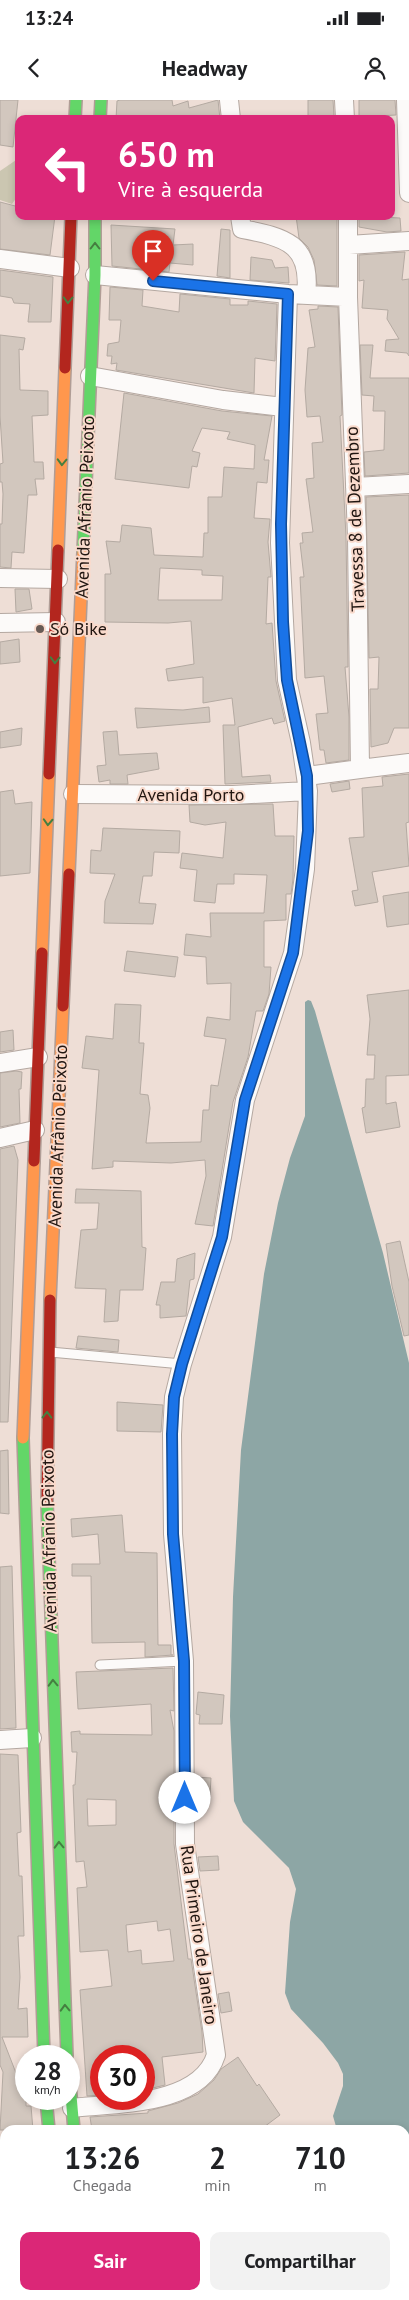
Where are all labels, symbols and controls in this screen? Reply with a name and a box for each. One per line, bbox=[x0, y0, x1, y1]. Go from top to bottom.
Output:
text: 13:24 bbox=[25, 6, 73, 30]
icon: back bbox=[20, 54, 48, 82]
text: Headway bbox=[162, 54, 247, 82]
icon: person bbox=[361, 54, 389, 82]
text: 650 m bbox=[118, 131, 215, 177]
icon: left bbox=[35, 135, 100, 200]
text: Vire à esquerda bbox=[118, 175, 263, 203]
pin bbox=[132, 230, 174, 281]
icon: arrive bbox=[139, 237, 167, 265]
one-way arrow bbox=[90, 242, 100, 250]
one-way arrow bbox=[63, 296, 74, 304]
street label: Avenida Afrânio Peixoto bbox=[70, 415, 99, 599]
street label: Travessa 8 de Dezembro bbox=[340, 426, 369, 612]
one-way arrow bbox=[57, 459, 68, 467]
place label: Só Bike bbox=[50, 617, 107, 640]
marker: Só Bike bbox=[34, 623, 46, 635]
one-way arrow bbox=[50, 656, 60, 664]
street label: Avenida Porto bbox=[138, 783, 244, 806]
one-way arrow bbox=[43, 818, 54, 826]
street label: Avenida Afrânio Peixoto bbox=[43, 1044, 72, 1228]
one-way arrow bbox=[42, 1411, 52, 1419]
street label: Avenida Afrânio Peixoto bbox=[35, 1449, 62, 1633]
one-way arrow bbox=[47, 1679, 58, 1687]
position arrow bbox=[158, 1771, 210, 1823]
one-way arrow bbox=[53, 1841, 64, 1849]
street label: Rua Primeiro de Janeiro bbox=[176, 1844, 223, 2026]
one-way arrow bbox=[60, 2003, 71, 2011]
speed limit sign: 30 bbox=[90, 2045, 155, 2110]
text: 28 bbox=[33, 2055, 62, 2087]
text: km/h bbox=[34, 2082, 61, 2097]
text: 13:26 bbox=[64, 2138, 140, 2177]
text: 2 bbox=[209, 2138, 226, 2177]
text: 710 bbox=[295, 2138, 346, 2177]
text: Chegada bbox=[73, 2175, 132, 2195]
text: min bbox=[205, 2175, 231, 2195]
text: m bbox=[314, 2175, 327, 2195]
button: Sair bbox=[20, 2232, 200, 2290]
button: Compartilhar bbox=[210, 2232, 390, 2290]

